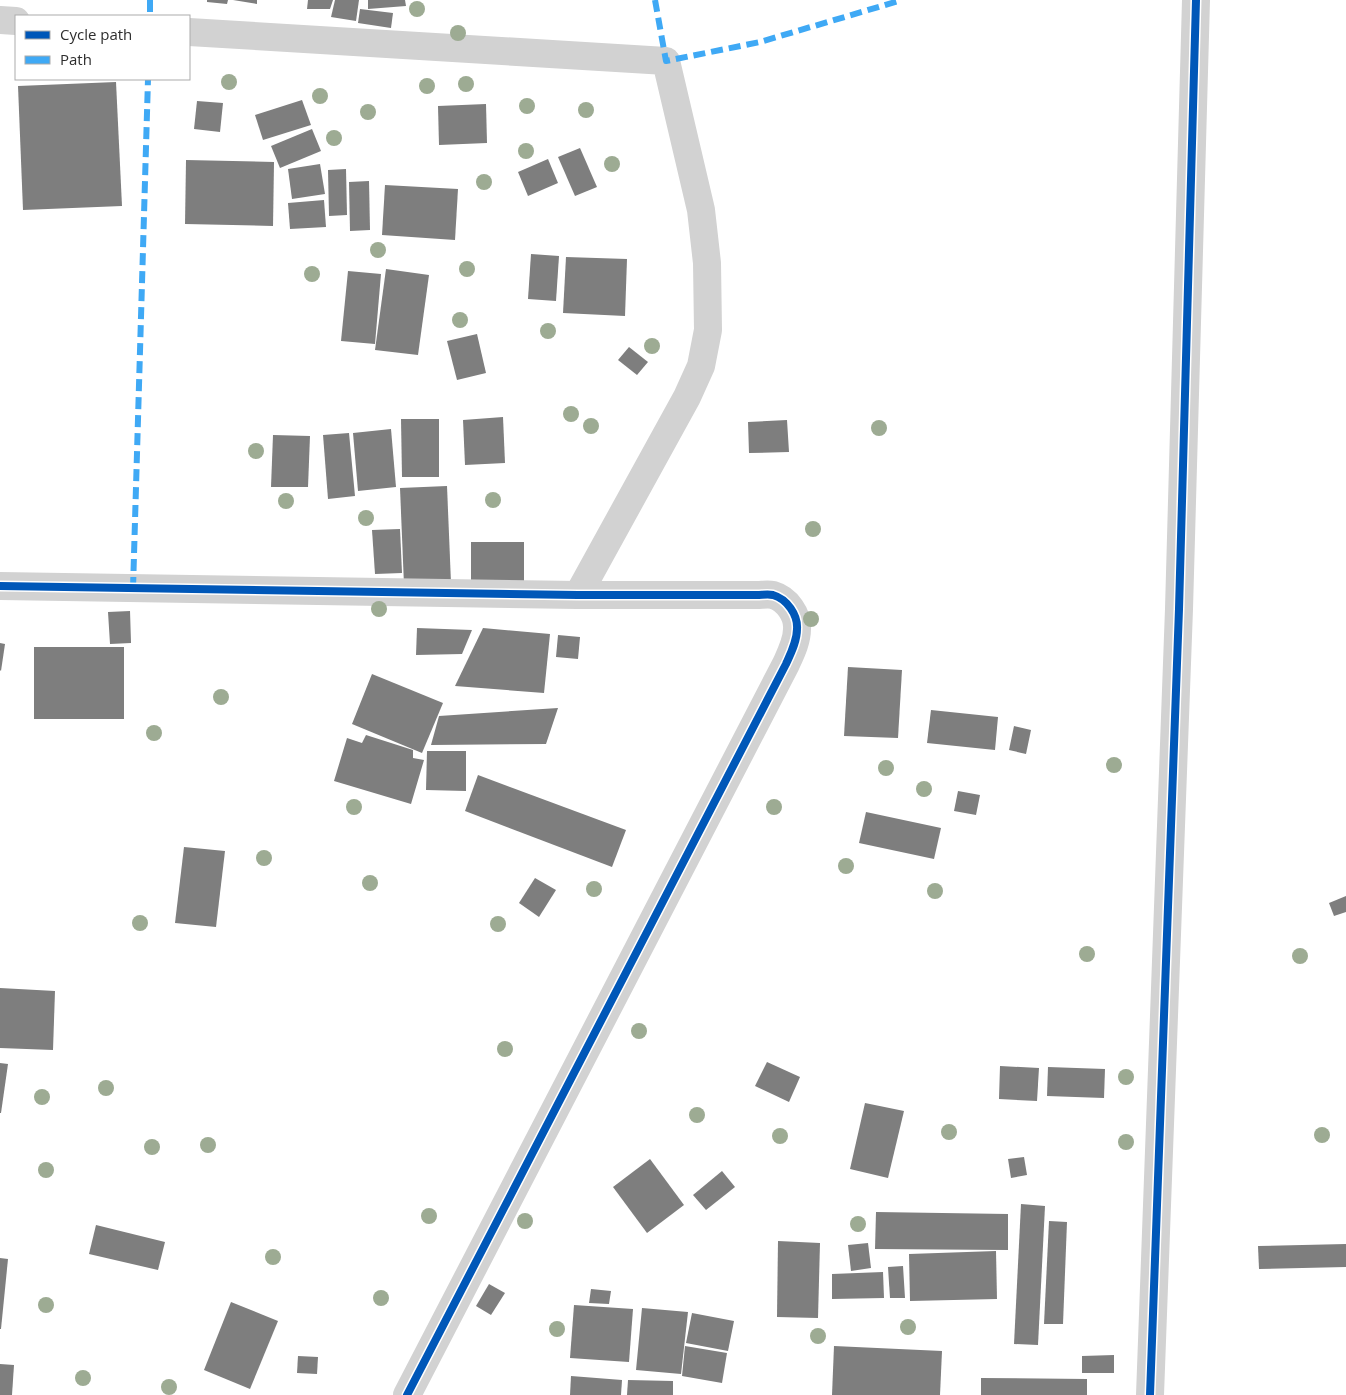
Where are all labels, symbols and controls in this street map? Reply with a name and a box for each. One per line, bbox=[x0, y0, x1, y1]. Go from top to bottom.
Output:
legend bbox=[15, 15, 190, 80]
text: Cycle path bbox=[60, 24, 132, 44]
text: Path bbox=[60, 49, 92, 69]

